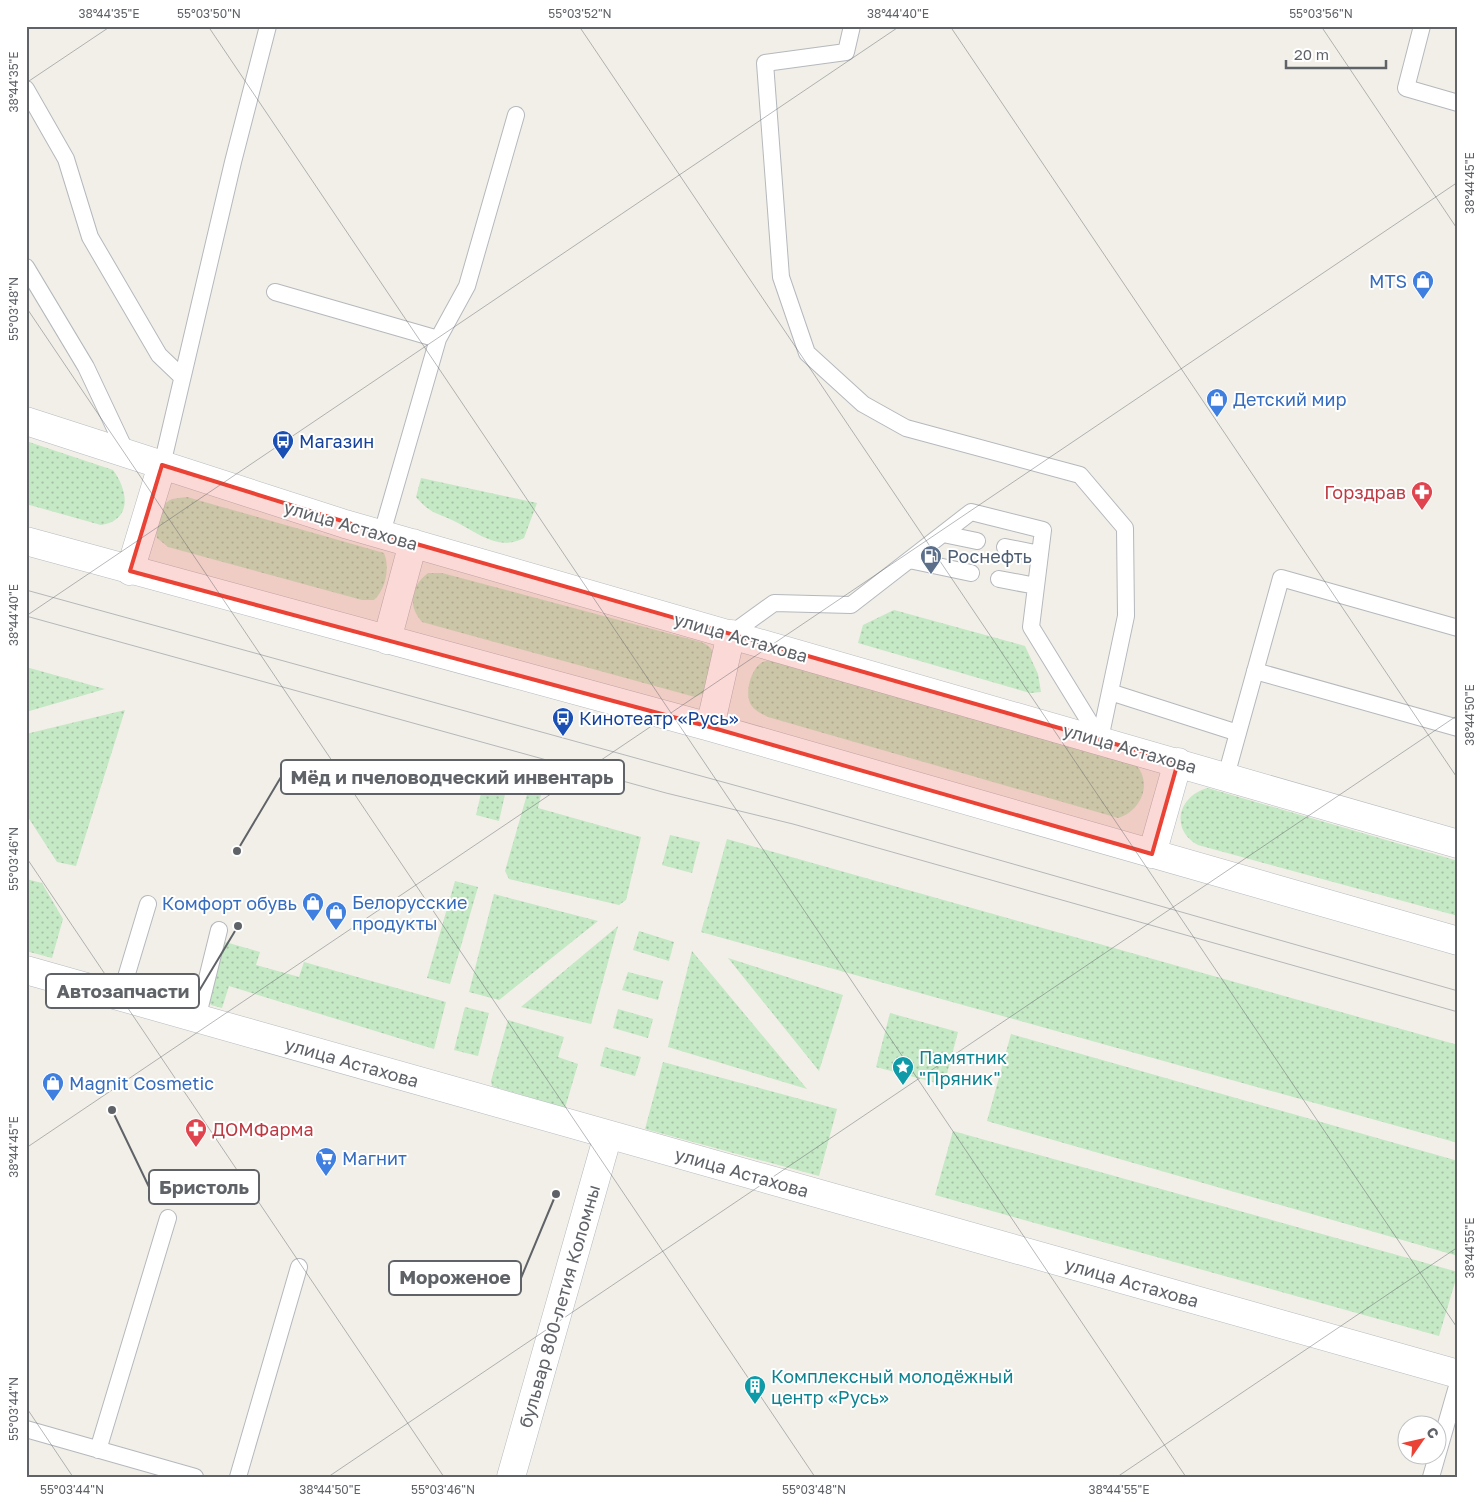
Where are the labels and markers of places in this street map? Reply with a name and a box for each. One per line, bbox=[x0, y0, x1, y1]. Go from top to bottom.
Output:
shop icon: MTS bbox=[1411, 269, 1435, 300]
place label: MTS bbox=[1369, 270, 1407, 292]
shop icon: Детский мир bbox=[1205, 387, 1229, 418]
place label: Детский мир bbox=[1233, 388, 1347, 410]
bus stop icon: Магазин bbox=[271, 429, 295, 460]
place label: Магазин bbox=[299, 430, 374, 452]
pharmacy icon: Горздрав bbox=[1410, 480, 1434, 511]
place label: Горздрав bbox=[1324, 481, 1406, 503]
fuel station icon: Роснефть bbox=[919, 544, 943, 575]
place label: Роснефть bbox=[947, 545, 1032, 567]
bus stop icon: Кинотеатр «Русь» bbox=[551, 706, 575, 737]
place label: Кинотеатр «Русь» bbox=[579, 707, 739, 729]
callout: Мёд и пчеловодческий инвентарь bbox=[281, 760, 624, 794]
shop icon: Комфорт обувь bbox=[301, 891, 325, 922]
place label: Белорусские продукты bbox=[352, 891, 467, 934]
place label: Комфорт обувь bbox=[162, 892, 297, 914]
shop icon: Белорусские продукты bbox=[324, 900, 348, 931]
callout: Автозапчасти bbox=[46, 974, 199, 1008]
place label: Памятник "Пряник" bbox=[919, 1046, 1007, 1089]
place icon: Памятник "Пряник" bbox=[891, 1055, 915, 1086]
shop icon: Magnit Cosmetic bbox=[41, 1071, 65, 1102]
place label: Magnit Cosmetic bbox=[69, 1072, 214, 1094]
pharmacy icon: ДОМФарма bbox=[184, 1117, 208, 1148]
place label: ДОМФарма bbox=[212, 1118, 314, 1140]
supermarket icon: Магнит bbox=[314, 1146, 338, 1177]
place label: Магнит bbox=[342, 1147, 407, 1169]
callout: Бристоль bbox=[149, 1170, 259, 1204]
callout: Мороженое bbox=[389, 1261, 521, 1295]
place label: Комплексный молодёжный центр «Русь» bbox=[771, 1365, 1013, 1408]
building icon: Комплексный молодёжный центр «Русь» bbox=[743, 1374, 767, 1405]

